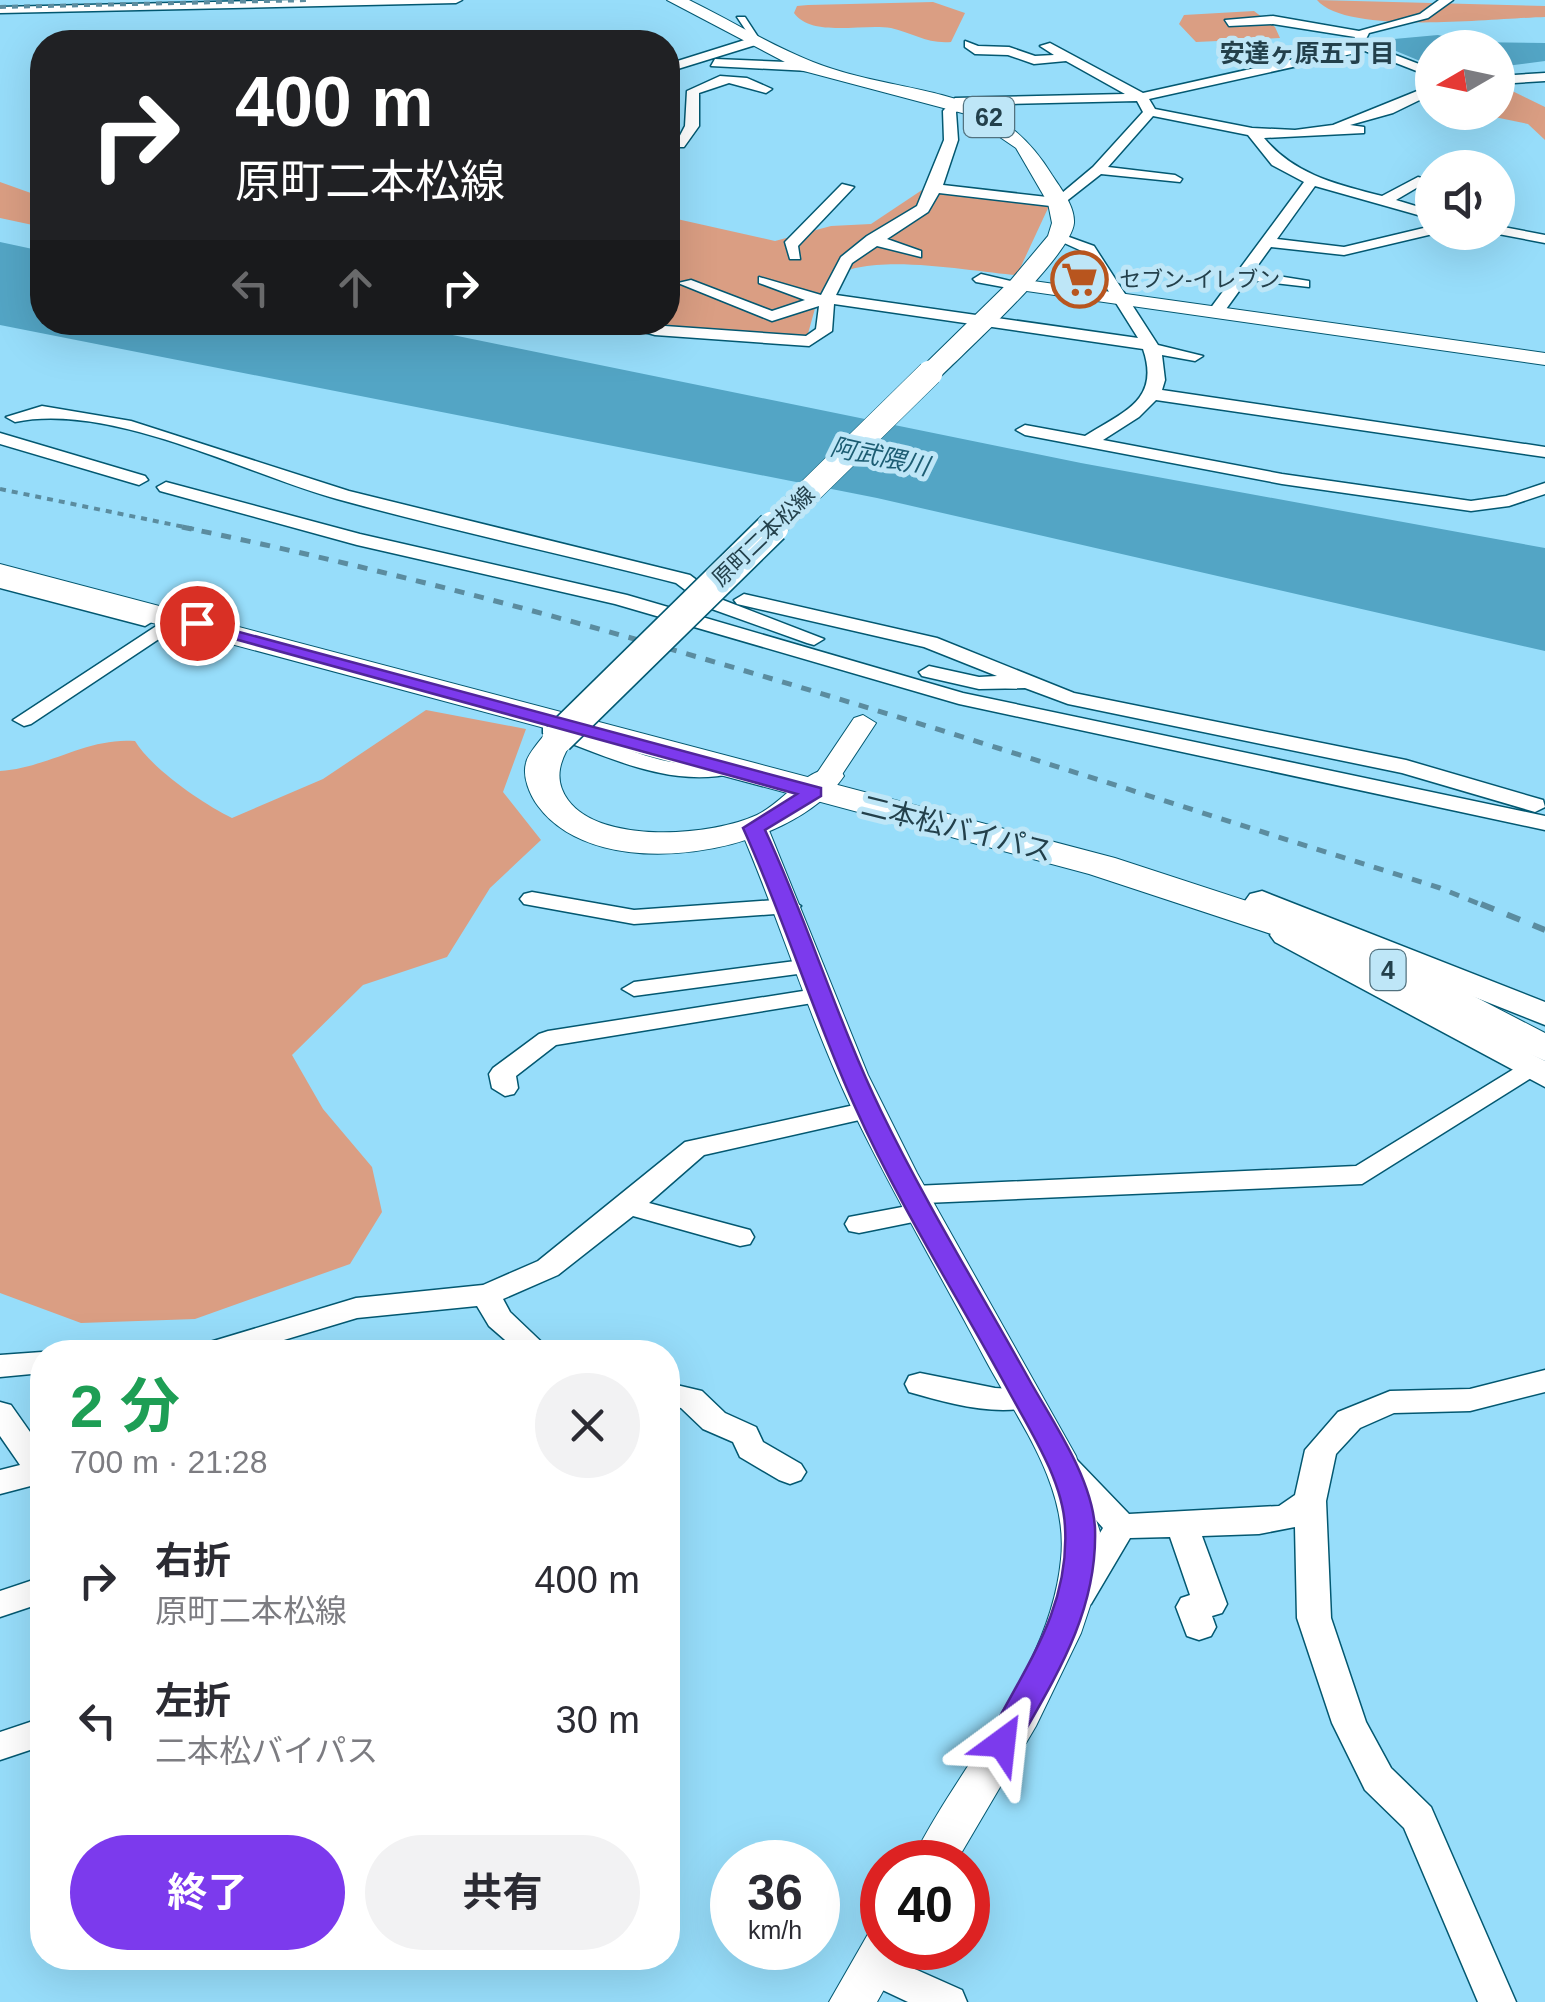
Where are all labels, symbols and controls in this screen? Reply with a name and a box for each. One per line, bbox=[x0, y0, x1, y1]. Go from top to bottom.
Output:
north arrow bbox=[1415, 30, 1515, 130]
map controls bbox=[1415, 30, 1515, 250]
district label: 安達ヶ原五丁目 bbox=[1219, 39, 1395, 67]
text: 400 m bbox=[235, 63, 433, 141]
icon: right bbox=[70, 70, 200, 200]
road number: 62 bbox=[964, 97, 1014, 137]
button: sound bbox=[1415, 150, 1515, 250]
text: 原町二本松線 bbox=[235, 156, 505, 207]
supermarket icon: セブン-イレブン bbox=[1050, 249, 1110, 309]
icon: left bbox=[223, 260, 278, 315]
icon: ahead bbox=[328, 260, 383, 315]
icon: right bbox=[433, 260, 488, 315]
place label: セブン-イレブン bbox=[1119, 267, 1280, 292]
water label: 阿武隈川 bbox=[828, 432, 935, 481]
street label: 原町二本松線 bbox=[707, 482, 820, 591]
pin bbox=[155, 581, 240, 666]
icon: arrive bbox=[170, 596, 225, 651]
street label: 二本松バイパス bbox=[858, 790, 1055, 867]
road number: 4 bbox=[1370, 950, 1406, 990]
text: 2 分 bbox=[70, 1373, 180, 1440]
button: close bbox=[535, 1373, 640, 1478]
text: 700 m · 21:28 bbox=[70, 1444, 267, 1480]
text: 右折 bbox=[155, 1540, 231, 1582]
icon: right bbox=[70, 1553, 125, 1608]
text: 400 m bbox=[534, 1559, 640, 1601]
text: 原町二本松線 bbox=[155, 1593, 347, 1629]
text: 左折 bbox=[155, 1680, 231, 1722]
position arrow bbox=[950, 1691, 1054, 1795]
icon: left bbox=[70, 1693, 125, 1748]
text: 30 m bbox=[556, 1699, 640, 1741]
text: 二本松バイパス bbox=[155, 1733, 378, 1769]
button: 終了 bbox=[70, 1835, 345, 1950]
button: 共有 bbox=[365, 1835, 640, 1950]
speed limit sign: 40 bbox=[860, 1840, 990, 1970]
text: 36 bbox=[747, 1865, 803, 1921]
text: km/h bbox=[748, 1916, 802, 1944]

